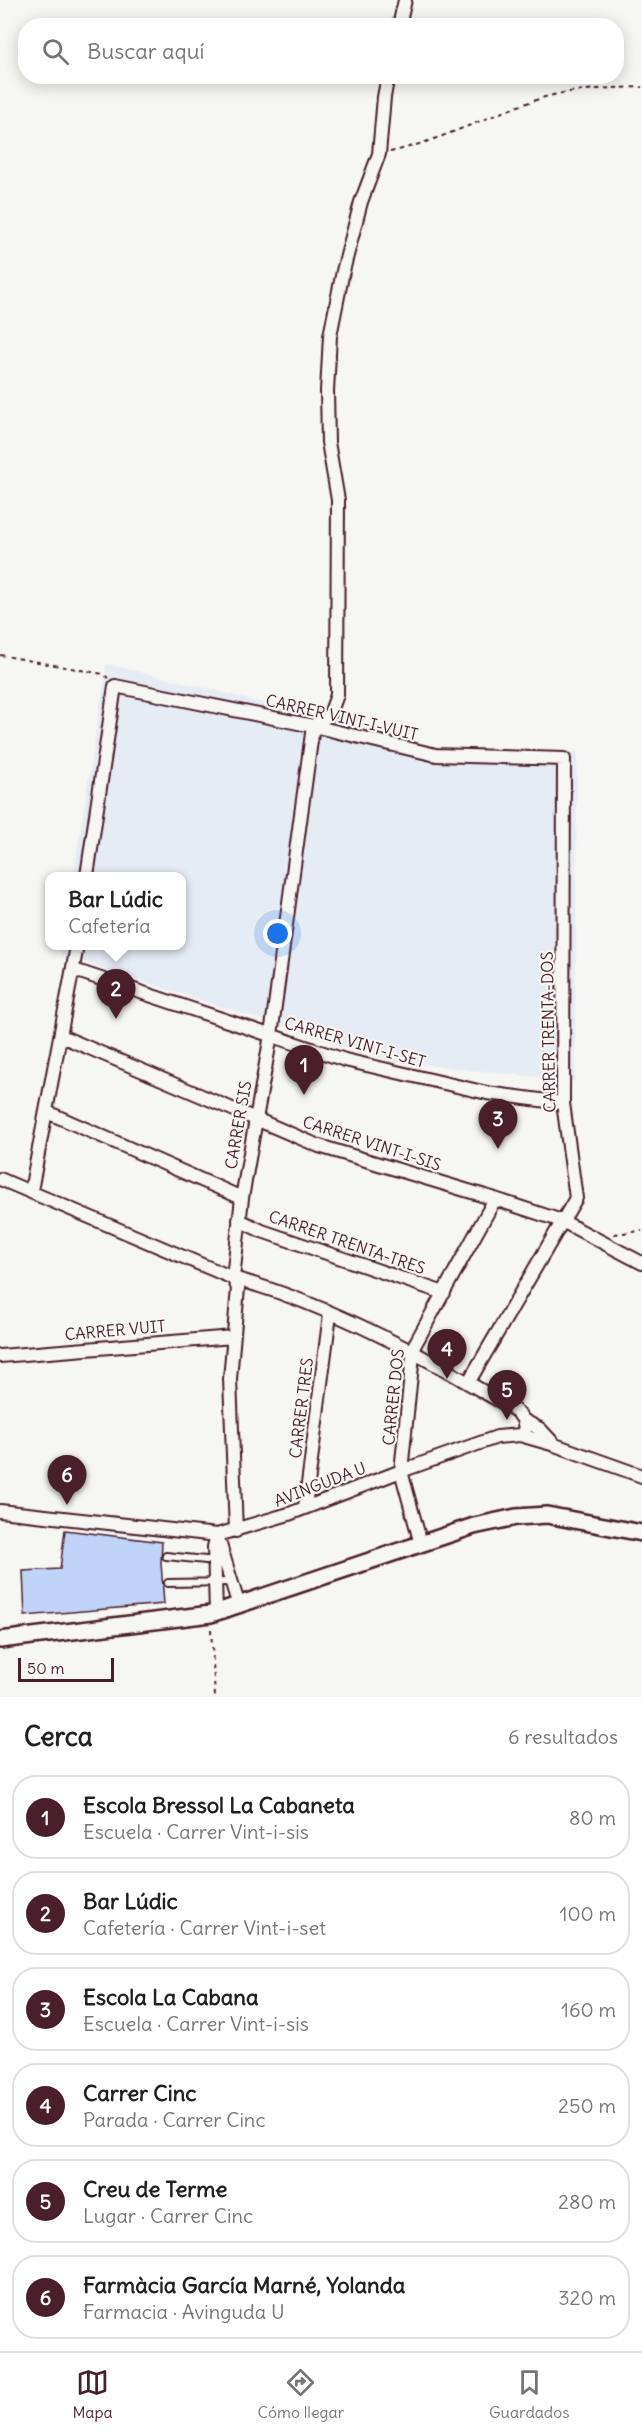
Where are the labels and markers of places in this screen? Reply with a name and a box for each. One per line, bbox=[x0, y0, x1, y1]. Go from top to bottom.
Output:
pin: 2 bbox=[96, 970, 136, 1019]
pin: 1 bbox=[284, 1046, 324, 1095]
pin: 3 bbox=[478, 1100, 518, 1149]
pin: 4 bbox=[428, 1330, 466, 1379]
pin: 5 bbox=[488, 1370, 526, 1420]
pin: 6 bbox=[48, 1456, 86, 1505]

